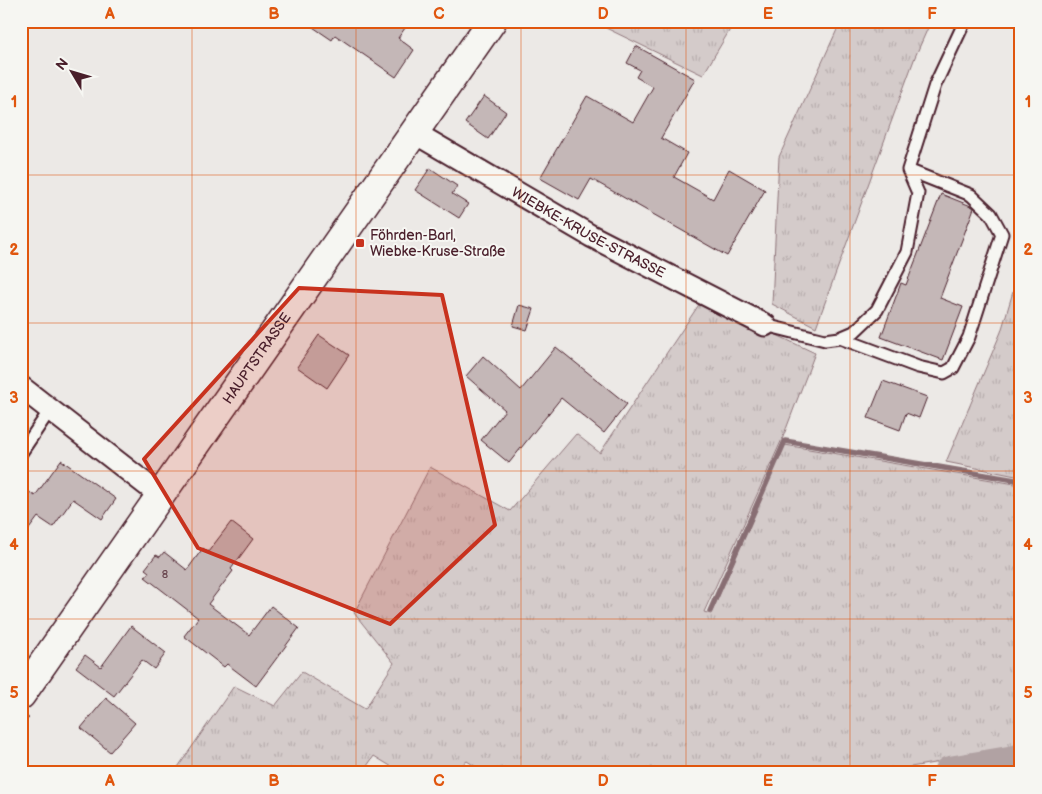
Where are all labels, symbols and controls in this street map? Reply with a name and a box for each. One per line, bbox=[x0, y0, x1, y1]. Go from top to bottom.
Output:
text: A bbox=[104, 5, 115, 24]
text: B bbox=[268, 5, 280, 24]
text: C bbox=[433, 5, 445, 24]
text: D bbox=[597, 5, 609, 24]
text: E bbox=[763, 5, 773, 24]
text: F bbox=[927, 5, 937, 24]
north arrow bbox=[48, 48, 98, 98]
text: N bbox=[52, 55, 72, 74]
text: 1 bbox=[11, 93, 17, 112]
text: 1 bbox=[1025, 93, 1031, 112]
street label: WIEBKE-KRUSE-STRASSE bbox=[509, 183, 668, 281]
place label: Föhrden-Barl, Wiebke-Kruse-Straße bbox=[370, 227, 505, 260]
marker: Föhrden-Barl, Wiebke-Kruse-Straße bbox=[354, 237, 366, 249]
text: 2 bbox=[9, 241, 19, 260]
text: 2 bbox=[1023, 241, 1033, 260]
street label: HAUPTSTRASSE bbox=[219, 309, 294, 407]
text: 3 bbox=[9, 389, 19, 408]
text: 3 bbox=[1023, 389, 1033, 408]
text: 4 bbox=[9, 536, 19, 555]
text: 4 bbox=[1023, 536, 1033, 555]
house number: 8 bbox=[162, 568, 168, 581]
text: 5 bbox=[9, 684, 19, 703]
text: 5 bbox=[1023, 684, 1033, 703]
text: A bbox=[104, 772, 115, 791]
text: B bbox=[268, 772, 280, 791]
text: C bbox=[433, 772, 445, 791]
text: D bbox=[597, 772, 609, 791]
text: E bbox=[763, 772, 773, 791]
text: F bbox=[927, 772, 937, 791]

